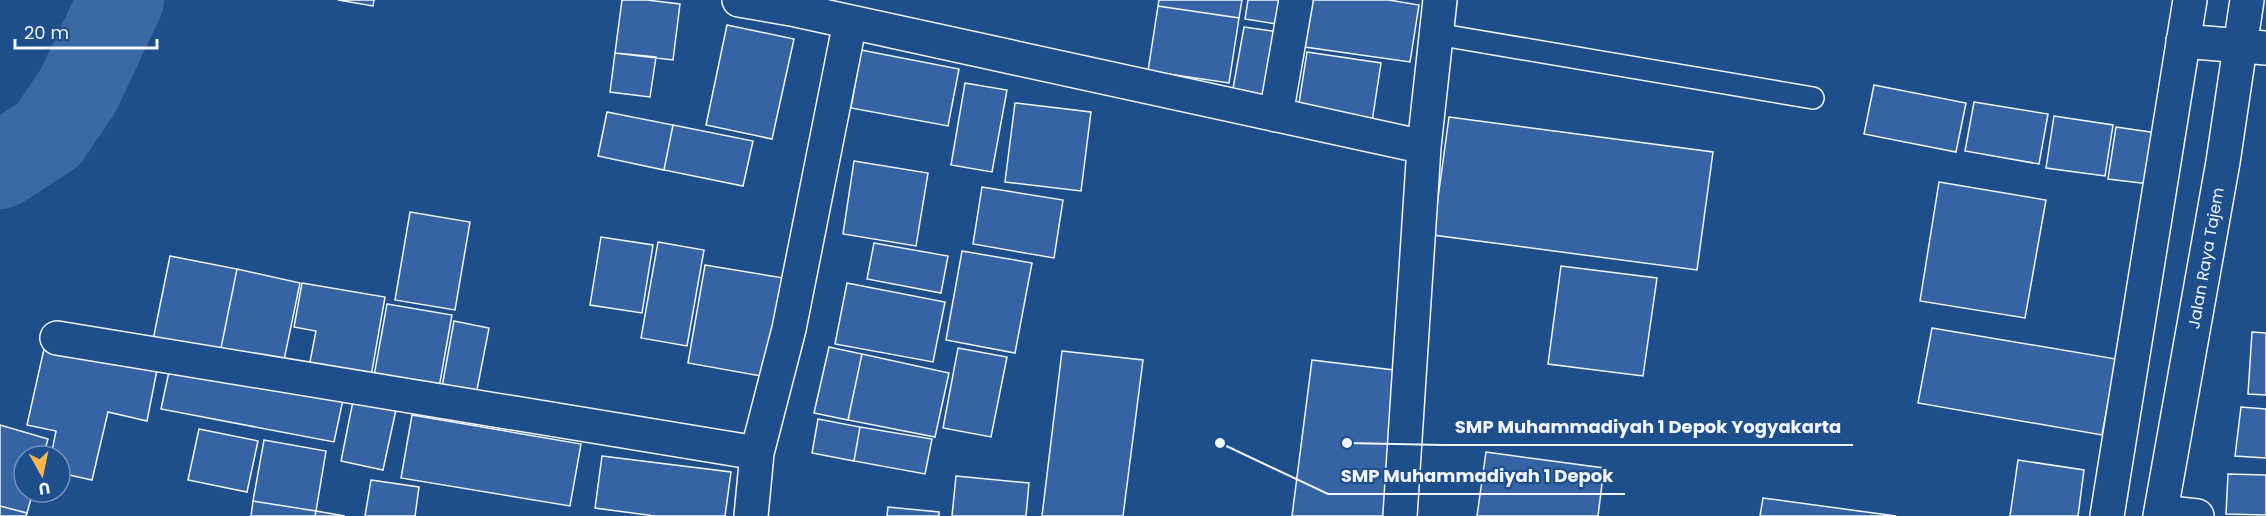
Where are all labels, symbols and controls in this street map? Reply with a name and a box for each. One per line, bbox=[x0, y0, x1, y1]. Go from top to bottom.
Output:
scale bar bbox=[15, 12, 158, 50]
text: 20 m bbox=[24, 20, 69, 45]
street label: Jalan Raya Tajem bbox=[2182, 186, 2230, 330]
callout: SMP Muhammadiyah 1 Depok Yogyakarta bbox=[1443, 409, 1853, 445]
text: SMP Muhammadiyah 1 Depok Yogyakarta bbox=[1455, 414, 1841, 439]
north arrow bbox=[12, 444, 72, 504]
callout: SMP Muhammadiyah 1 Depok bbox=[1328, 458, 1625, 494]
text: SMP Muhammadiyah 1 Depok bbox=[1341, 463, 1614, 488]
text: U bbox=[37, 476, 52, 501]

